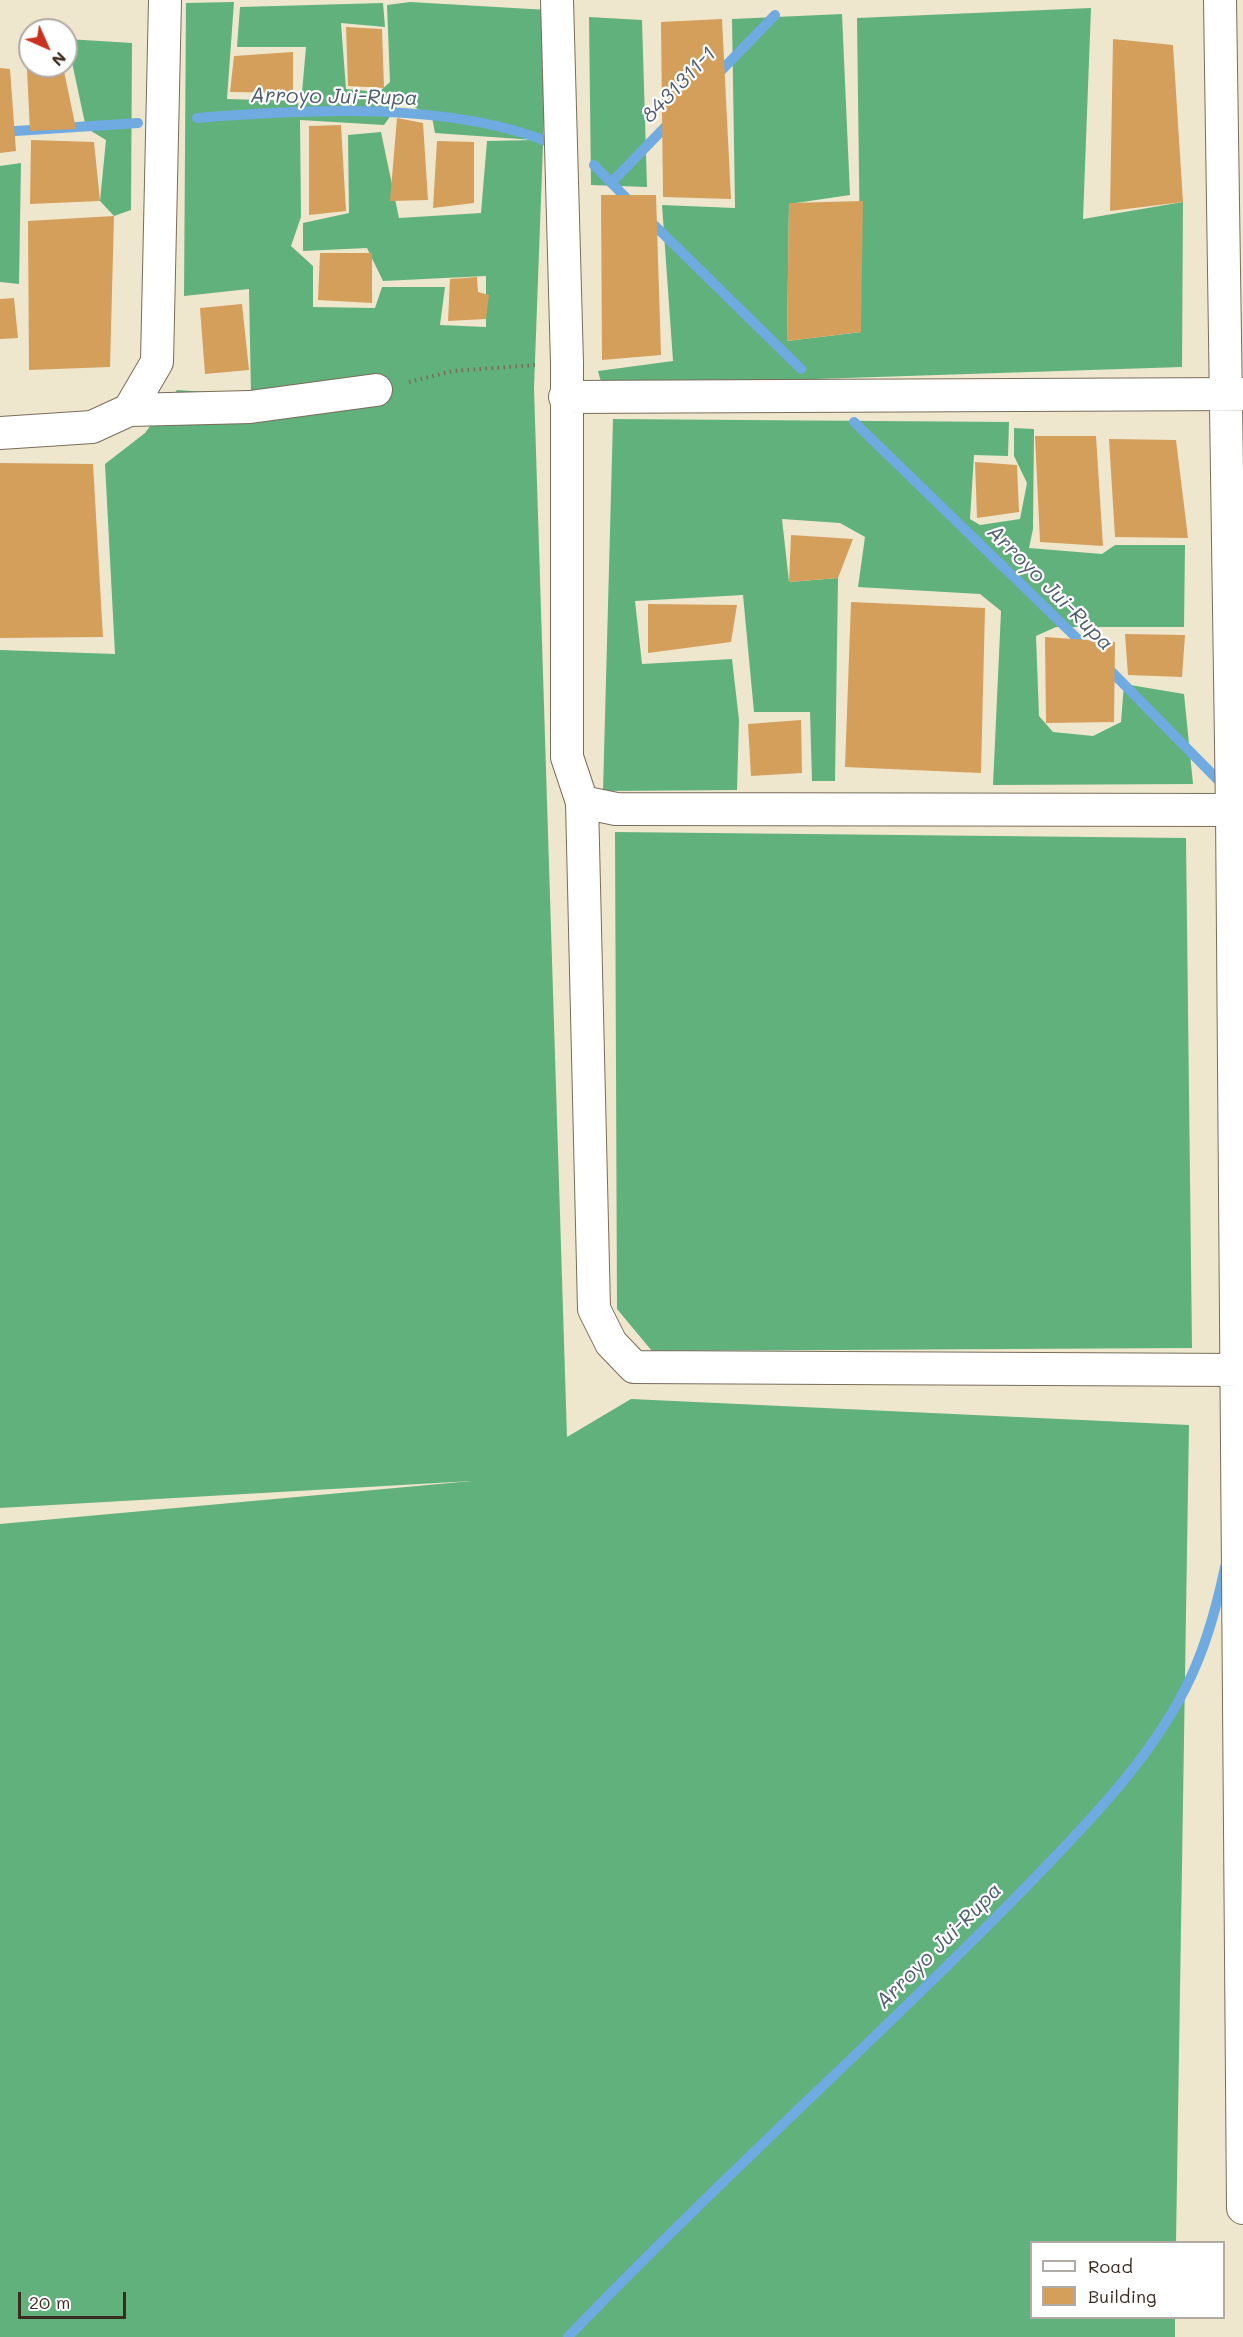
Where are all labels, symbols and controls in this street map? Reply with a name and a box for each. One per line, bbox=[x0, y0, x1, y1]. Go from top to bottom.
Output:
north arrow bbox=[18, 18, 78, 78]
water label: 8431311-1 bbox=[637, 42, 721, 128]
text: N bbox=[48, 48, 71, 71]
water label: Arroyo Jui-Rupa bbox=[250, 83, 418, 111]
water label: Arroyo Jui-Rupa bbox=[982, 520, 1118, 656]
water label: Arroyo Jui-Rupa bbox=[871, 1878, 1007, 2014]
legend bbox=[1030, 2241, 1225, 2319]
text: Road bbox=[1088, 2254, 1133, 2278]
scale bar bbox=[21, 2280, 129, 2318]
text: Building bbox=[1088, 2284, 1156, 2308]
text: 20 m bbox=[29, 2290, 70, 2314]

